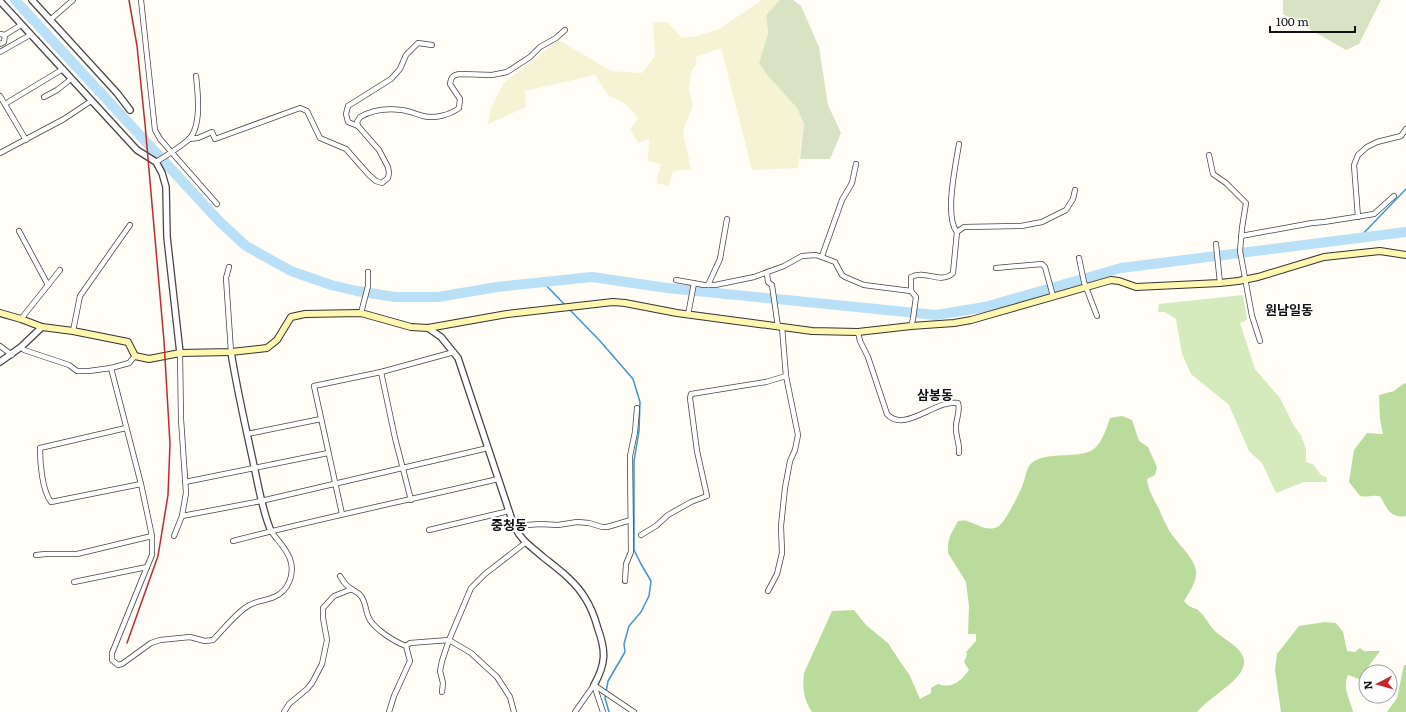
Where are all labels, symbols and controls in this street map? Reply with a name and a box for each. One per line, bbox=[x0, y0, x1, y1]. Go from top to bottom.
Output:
scale bar bbox=[1270, 8, 1355, 34]
text: 100 m bbox=[1276, 12, 1309, 30]
district label: 원남일동 bbox=[1265, 300, 1313, 319]
district label: 삼봉동 bbox=[917, 385, 953, 404]
district label: 중청동 bbox=[491, 515, 527, 534]
north arrow bbox=[1358, 664, 1398, 704]
text: N bbox=[1359, 680, 1375, 691]

